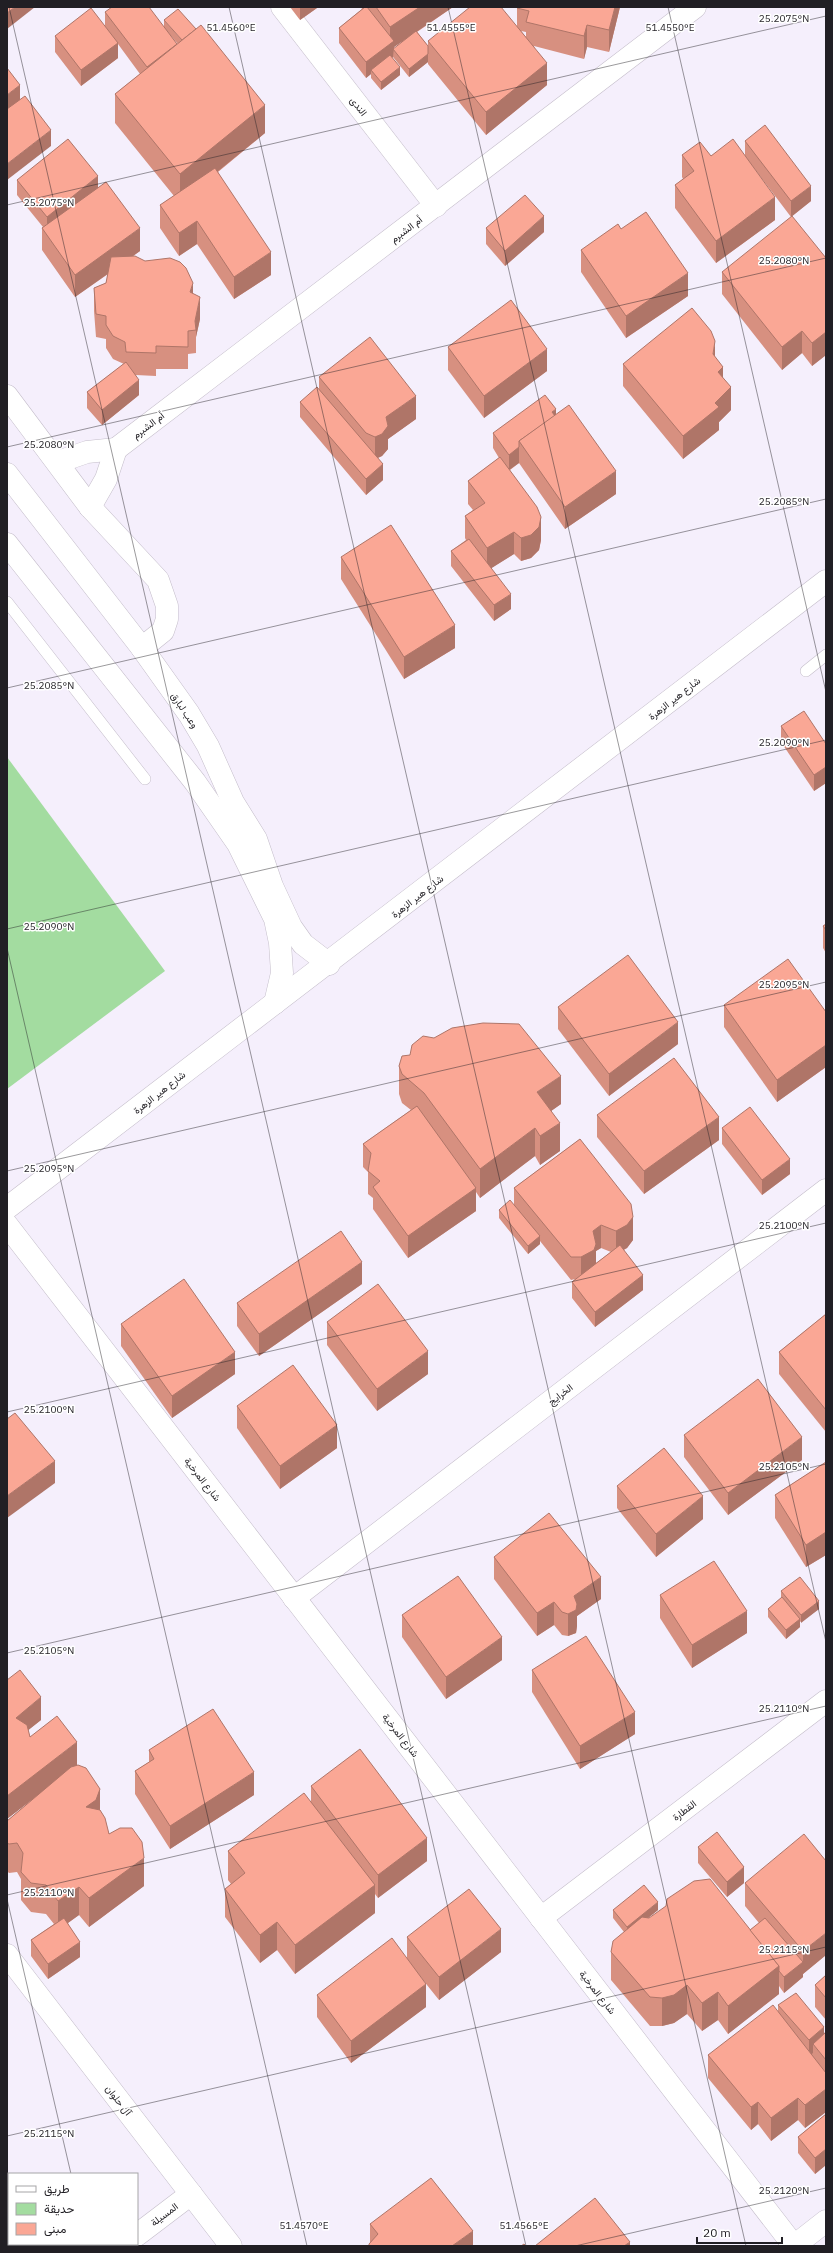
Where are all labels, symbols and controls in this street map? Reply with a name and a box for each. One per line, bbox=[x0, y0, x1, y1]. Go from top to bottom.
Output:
text: 25.2075°N bbox=[759, 12, 809, 25]
text: 51.4560°E bbox=[206, 21, 256, 34]
text: 51.4555°E bbox=[426, 21, 476, 34]
text: 51.4550°E bbox=[645, 21, 695, 34]
street label: الندى bbox=[347, 94, 370, 119]
text: 25.2075°N bbox=[24, 196, 74, 209]
street label: أم الشبرم bbox=[388, 213, 425, 246]
text: 25.2080°N bbox=[759, 254, 809, 267]
street label: أم الشبرم bbox=[130, 409, 167, 442]
text: 25.2080°N bbox=[24, 438, 74, 451]
text: 25.2085°N bbox=[759, 495, 809, 508]
street label: شارع هير الزهرة bbox=[646, 674, 703, 723]
text: 25.2085°N bbox=[24, 679, 74, 692]
street label: وعب لبارق bbox=[168, 690, 201, 731]
text: 25.2090°N bbox=[759, 736, 809, 749]
street label: شارع هير الزهرة bbox=[389, 872, 446, 921]
text: 25.2090°N bbox=[24, 920, 74, 933]
text: 25.2095°N bbox=[759, 978, 809, 991]
street label: شارع هير الزهرة bbox=[131, 1068, 188, 1117]
text: 25.2095°N bbox=[24, 1162, 74, 1175]
text: 25.2100°N bbox=[759, 1219, 809, 1232]
street label: الخرايج bbox=[545, 1381, 575, 1408]
text: 25.2100°N bbox=[24, 1403, 74, 1416]
street label: شارع المرخية bbox=[181, 1455, 224, 1504]
text: 25.2105°N bbox=[759, 1460, 809, 1473]
text: 25.2105°N bbox=[24, 1644, 74, 1657]
text: 25.2110°N bbox=[759, 1702, 809, 1715]
street label: شارع المرخية bbox=[379, 1711, 422, 1760]
street label: القطارة bbox=[670, 1797, 699, 1824]
text: 25.2110°N bbox=[24, 1886, 74, 1899]
text: 25.2115°N bbox=[759, 1943, 809, 1956]
street label: شارع المرخية bbox=[576, 1968, 619, 2017]
street label: آل حلوان bbox=[103, 2082, 135, 2119]
text: 25.2115°N bbox=[24, 2127, 74, 2140]
legend bbox=[8, 2173, 138, 2245]
text: طريق bbox=[44, 2181, 70, 2197]
text: 25.2120°N bbox=[759, 2184, 809, 2197]
street label: المسيلة bbox=[148, 2200, 181, 2229]
text: حديقة bbox=[44, 2201, 74, 2216]
text: 51.4570°E bbox=[279, 2219, 329, 2232]
text: 51.4565°E bbox=[499, 2219, 549, 2232]
scale bar bbox=[697, 2219, 782, 2245]
text: مبنى bbox=[44, 2221, 66, 2237]
text: 20 m bbox=[703, 2225, 731, 2240]

